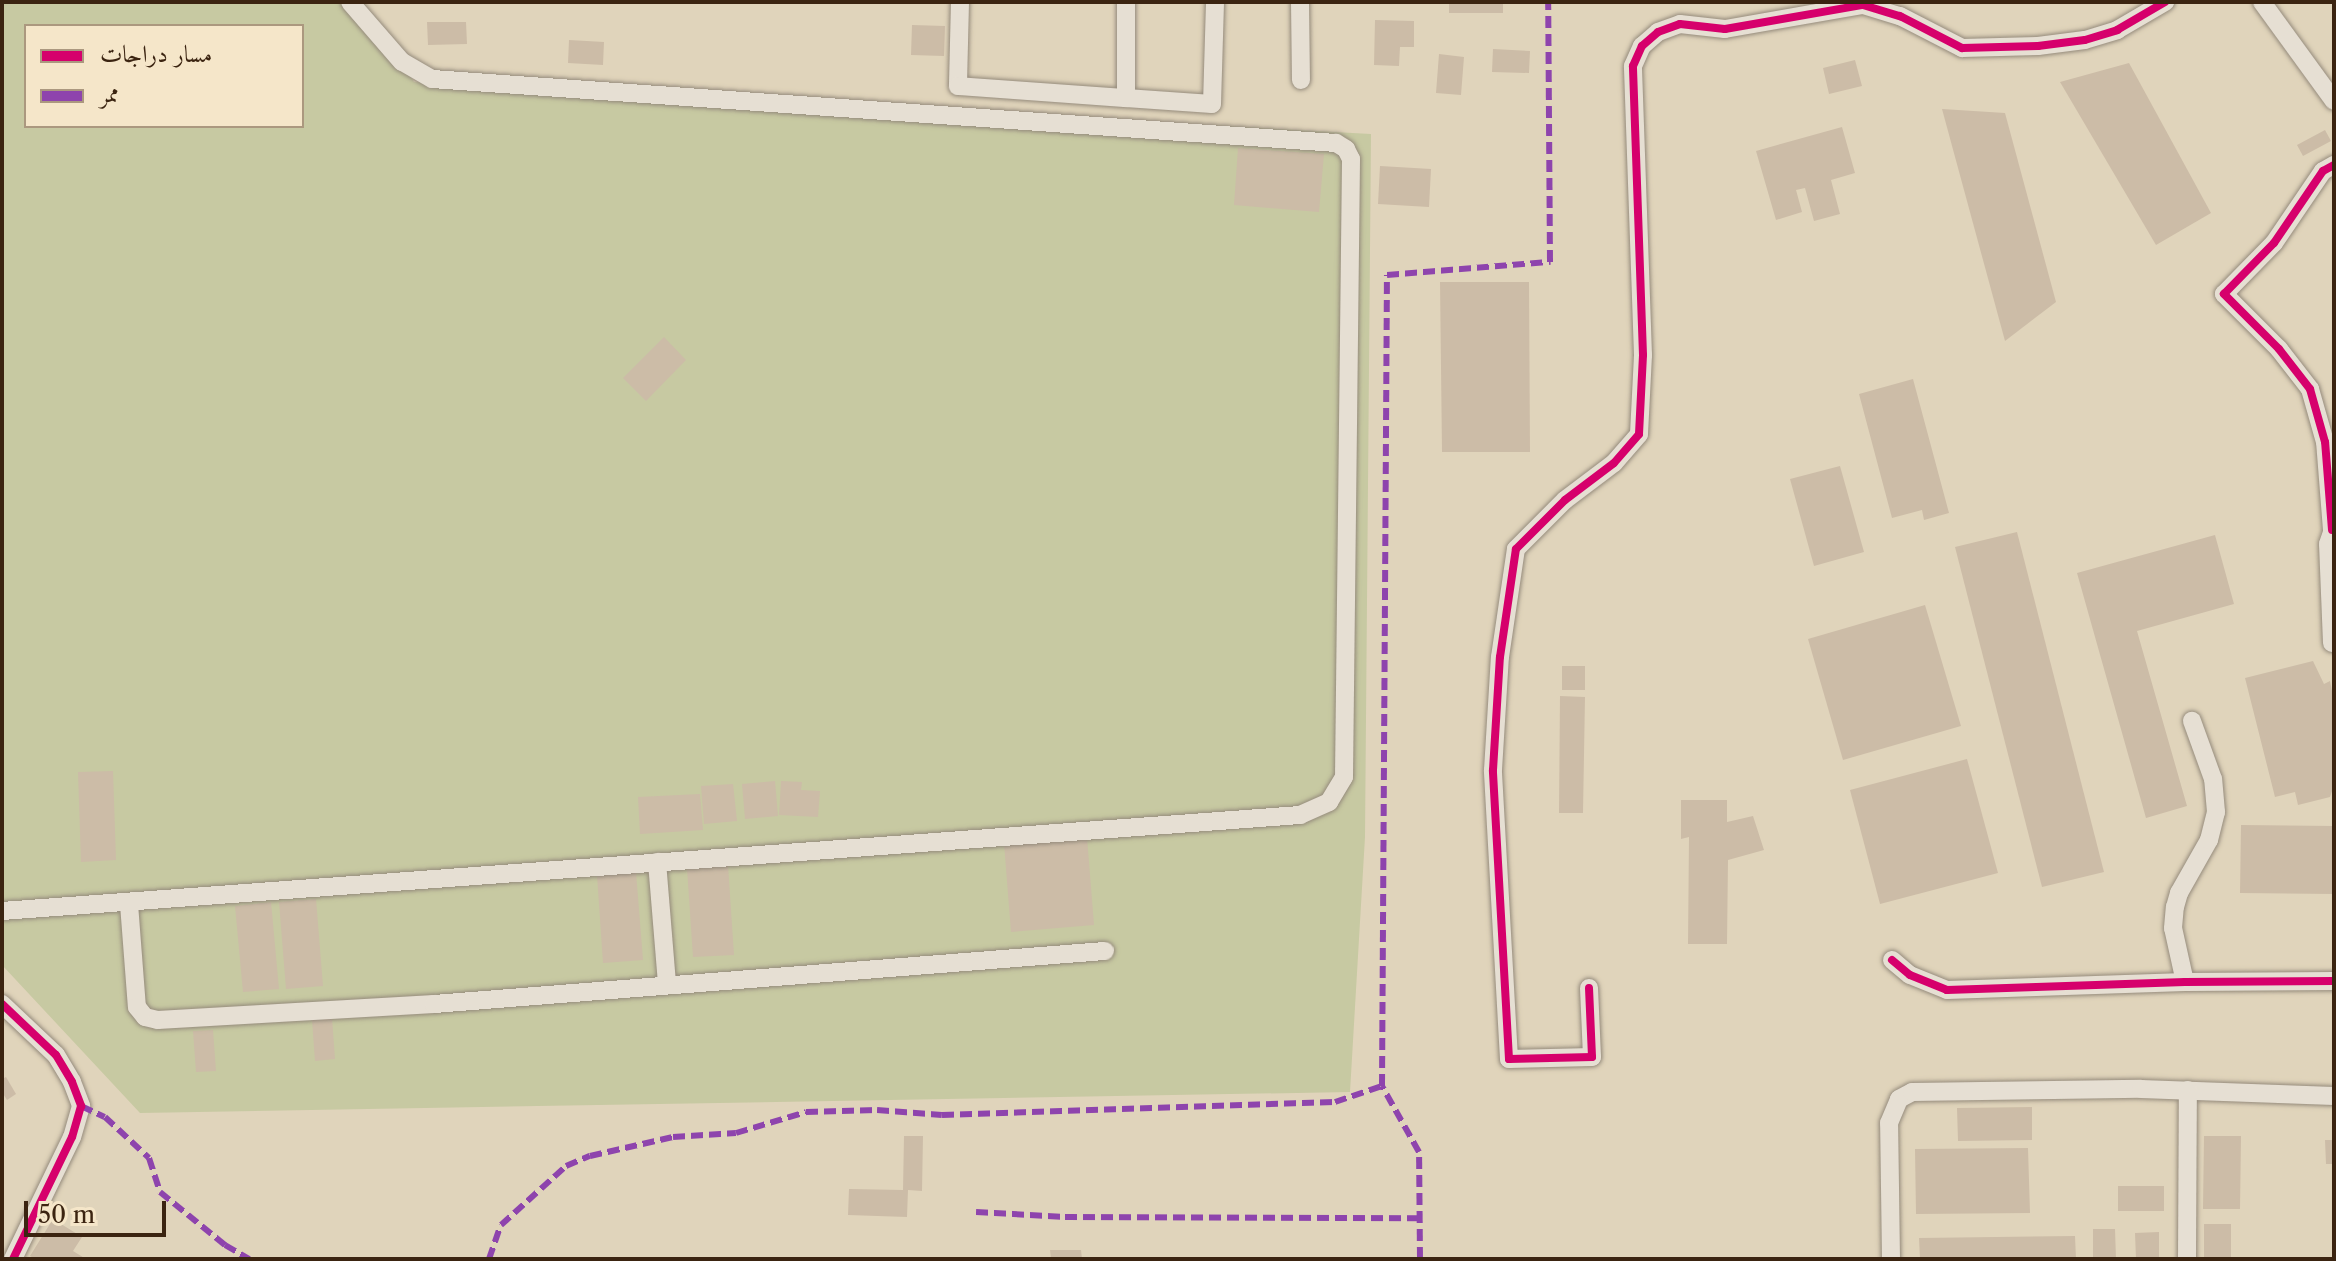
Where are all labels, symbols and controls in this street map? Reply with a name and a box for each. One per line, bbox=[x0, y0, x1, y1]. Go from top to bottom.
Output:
legend bbox=[24, 24, 304, 128]
text: مسار دراجات bbox=[100, 39, 212, 68]
text: ممر bbox=[100, 79, 119, 108]
scale bar bbox=[28, 1185, 170, 1235]
text: 50 m bbox=[38, 1200, 95, 1229]

